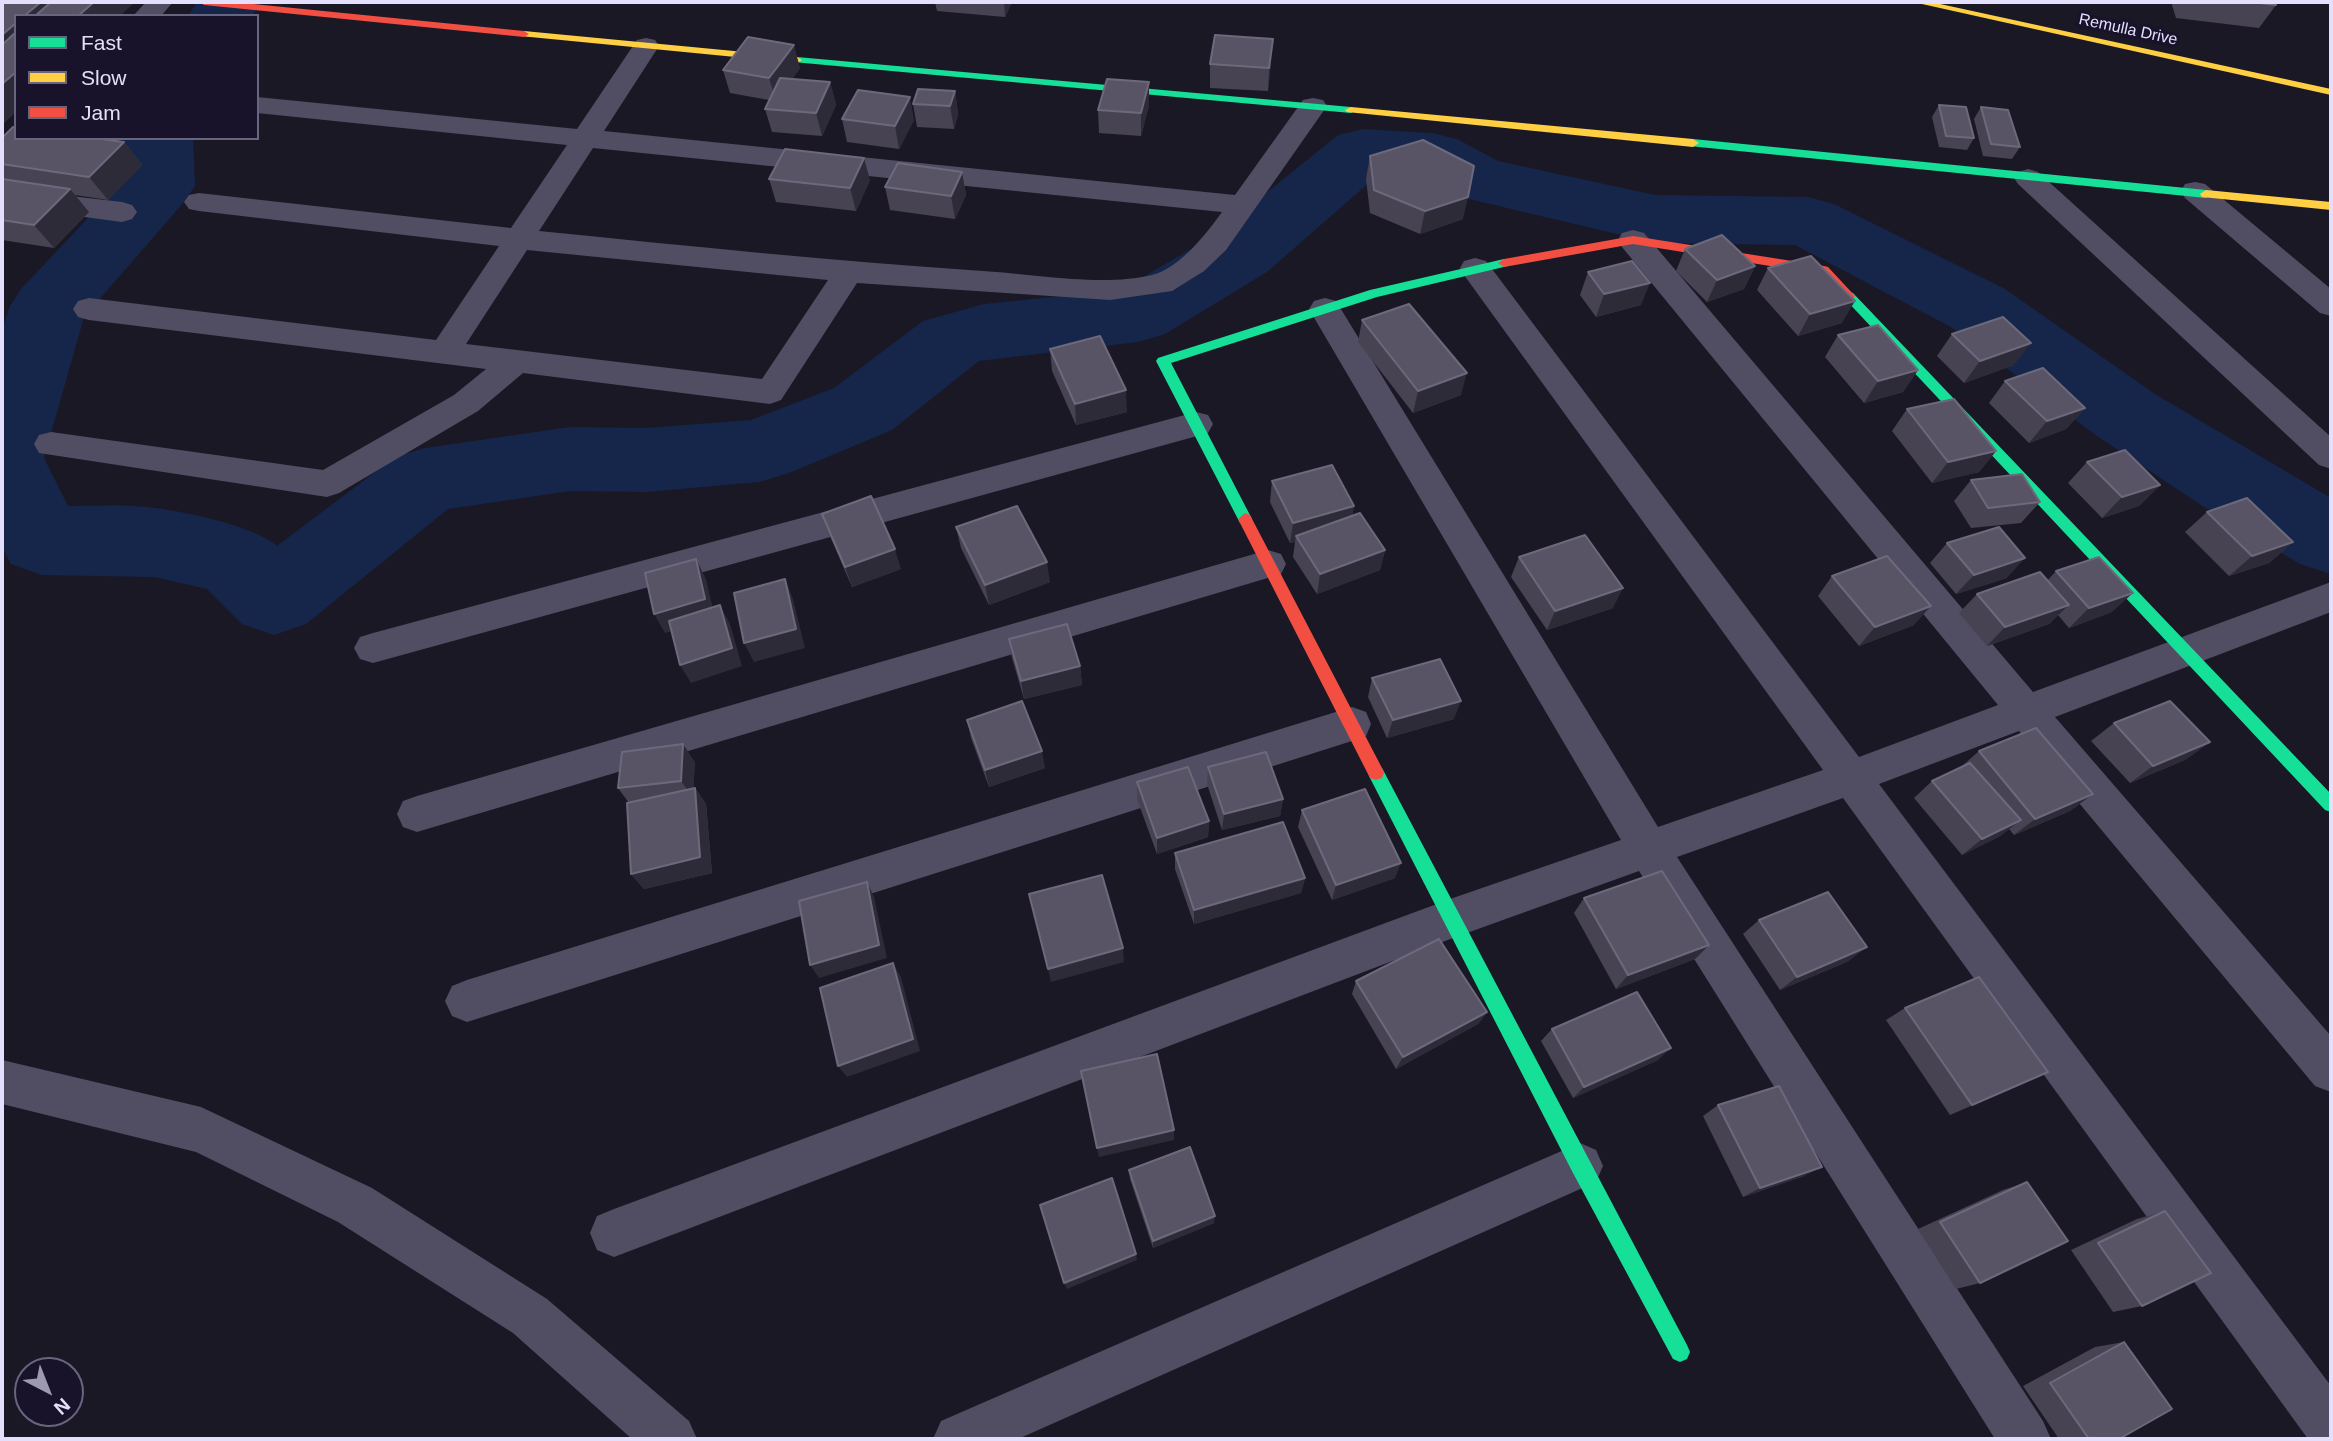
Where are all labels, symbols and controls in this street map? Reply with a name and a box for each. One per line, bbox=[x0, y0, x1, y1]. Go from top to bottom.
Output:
street label: Remulla Drive bbox=[2077, 10, 2179, 50]
legend bbox=[14, 14, 259, 140]
text: Fast bbox=[81, 31, 122, 54]
text: Slow bbox=[81, 66, 127, 89]
text: Jam bbox=[81, 101, 121, 124]
north arrow bbox=[14, 1357, 84, 1427]
text: N bbox=[50, 1394, 74, 1419]

